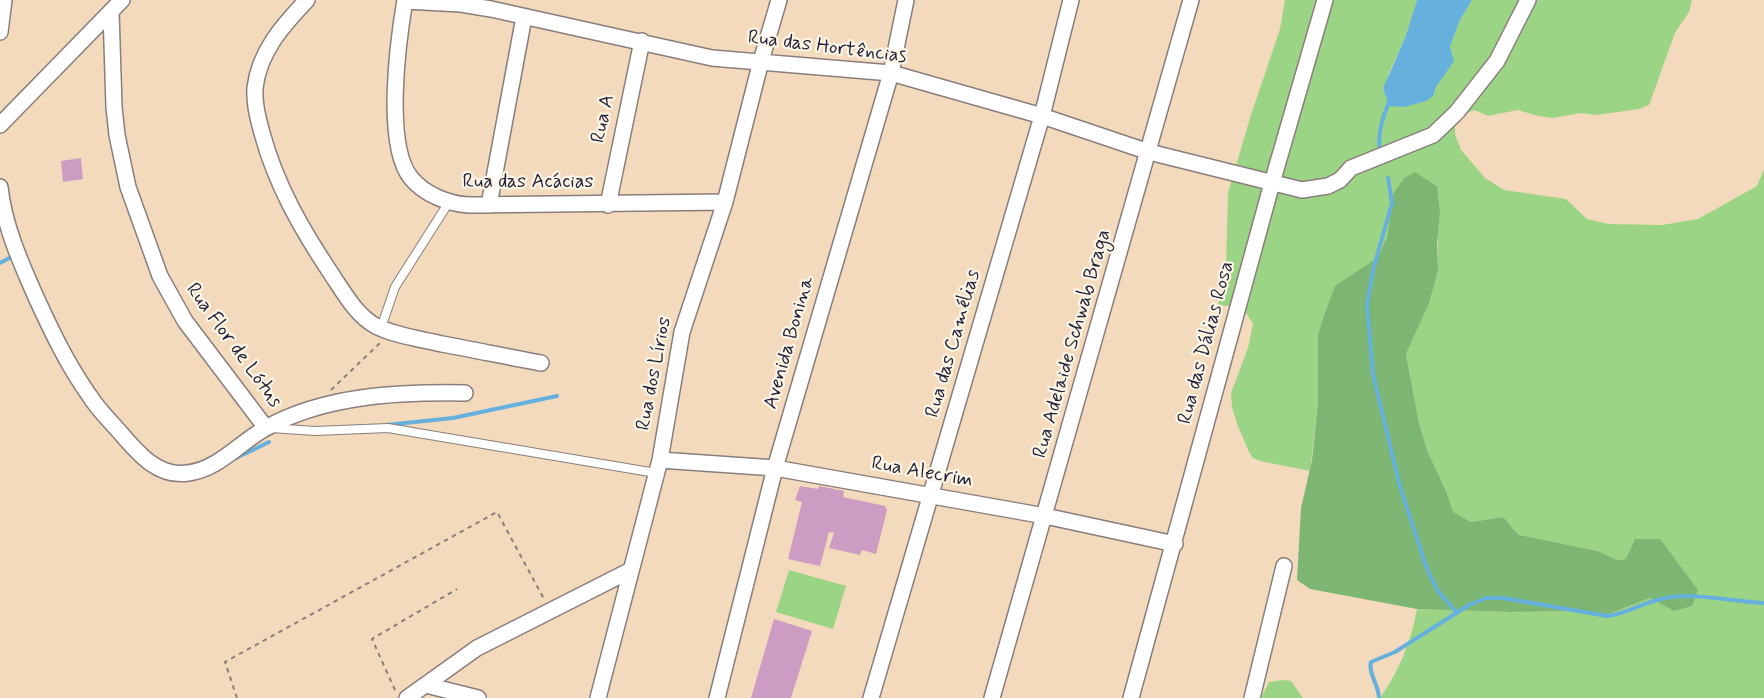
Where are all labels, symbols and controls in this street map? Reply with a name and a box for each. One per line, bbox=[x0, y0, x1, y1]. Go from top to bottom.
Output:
street label: Rua das Hortências bbox=[746, 26, 908, 70]
street label: Rua A bbox=[587, 93, 621, 145]
street label: Rua das Acácias bbox=[462, 171, 594, 195]
street label: Rua Adelaide Schwab Braga bbox=[1029, 227, 1117, 461]
street label: Rua das Dálias Rosa bbox=[1174, 259, 1240, 427]
street label: Rua das Camélias bbox=[921, 267, 987, 421]
street label: Avenida Bonina bbox=[760, 274, 820, 412]
street label: Rua Flor de Lótus bbox=[180, 279, 286, 413]
street label: Rua dos Lírios bbox=[632, 315, 678, 433]
street label: Rua Alecrim bbox=[869, 452, 975, 494]

